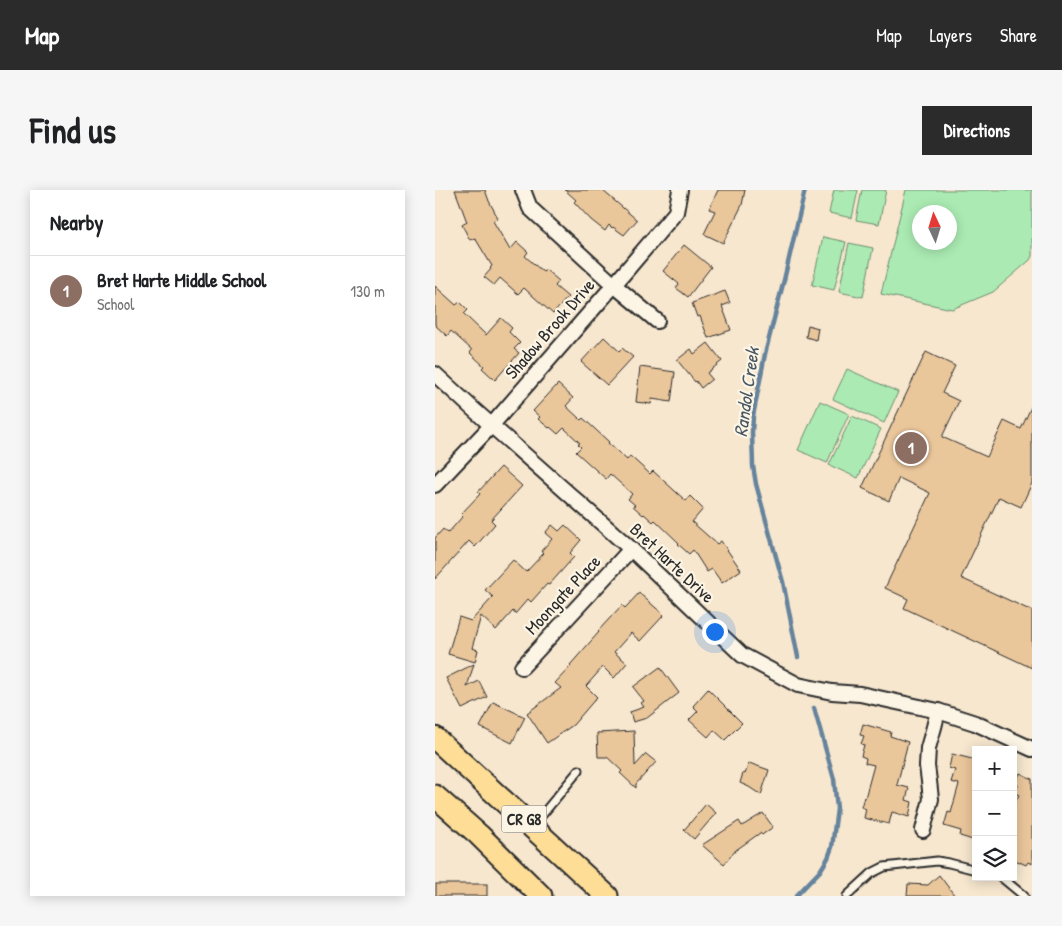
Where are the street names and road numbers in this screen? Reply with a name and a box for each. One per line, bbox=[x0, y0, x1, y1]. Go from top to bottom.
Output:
street label: Shadow Brook Drive bbox=[499, 273, 600, 384]
street label: Bret Harte Drive bbox=[625, 517, 720, 608]
street label: Moongate Place bbox=[519, 549, 606, 640]
road number: CR G8 bbox=[501, 806, 547, 832]

